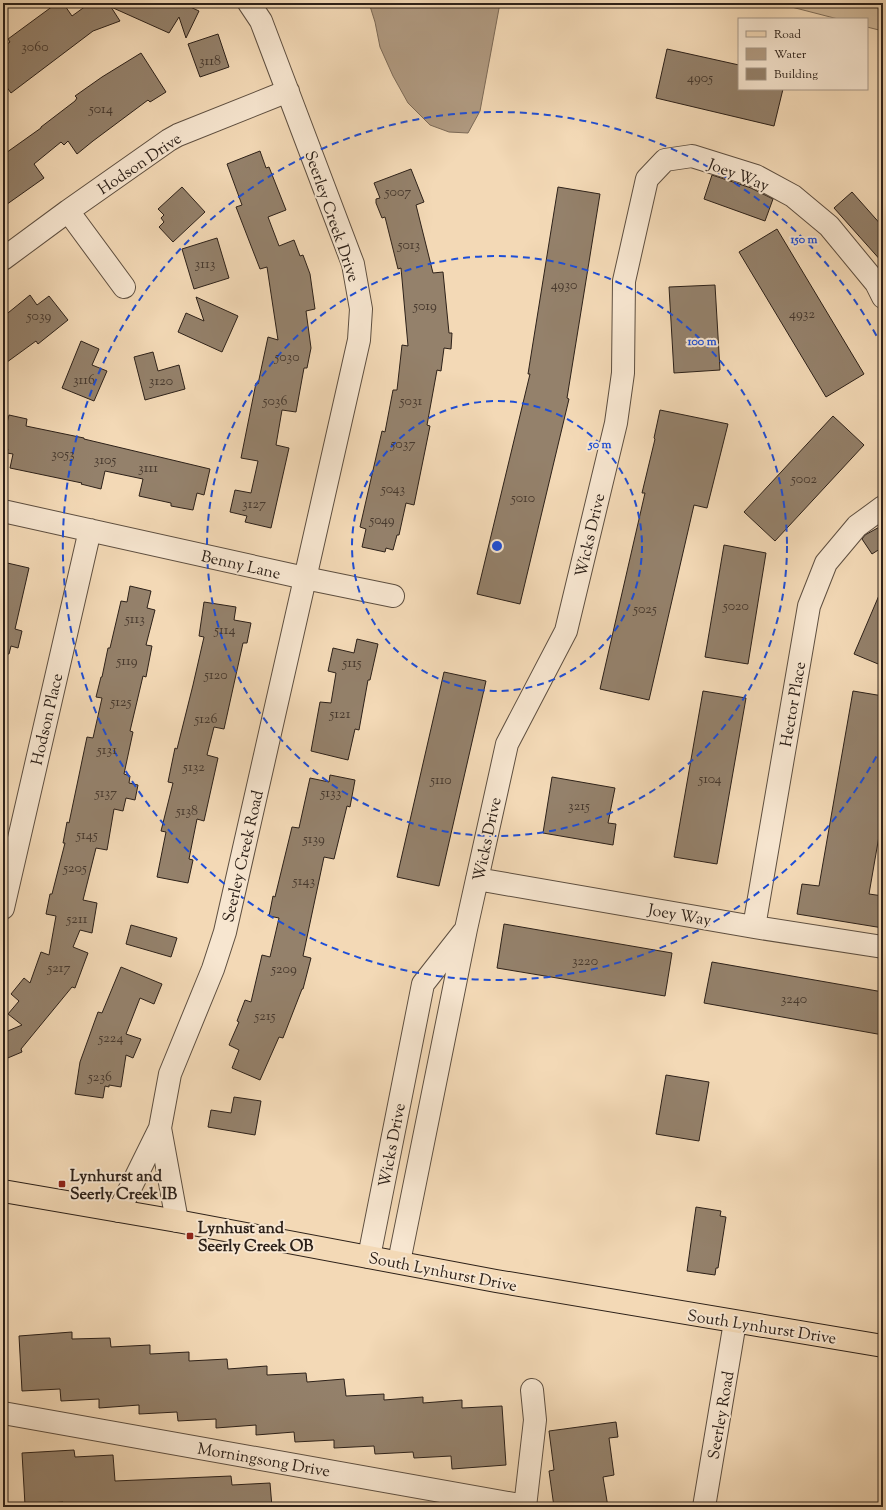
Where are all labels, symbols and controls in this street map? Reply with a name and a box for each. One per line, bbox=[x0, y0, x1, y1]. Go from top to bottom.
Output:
legend bbox=[738, 18, 868, 90]
text: Road bbox=[774, 26, 801, 44]
house number: 3060 bbox=[21, 38, 49, 58]
text: Water bbox=[774, 46, 807, 64]
house number: 3118 bbox=[199, 52, 221, 72]
text: Building bbox=[774, 66, 818, 84]
house number: 4905 bbox=[687, 69, 713, 89]
house number: 5014 bbox=[88, 100, 113, 120]
street label: Hodson Drive bbox=[94, 128, 187, 202]
street label: Seerley Creek Drive bbox=[297, 148, 364, 286]
street label: Joey Way bbox=[703, 154, 772, 199]
house number: 5007 bbox=[384, 183, 411, 203]
text: 150 m bbox=[789, 231, 818, 249]
house number: 5013 bbox=[397, 236, 421, 256]
house number: 3113 bbox=[195, 255, 216, 275]
house number: 4930 bbox=[551, 276, 577, 296]
house number: 5019 bbox=[412, 297, 437, 317]
house number: 4932 bbox=[789, 305, 815, 325]
house number: 5039 bbox=[26, 307, 51, 327]
text: 100 m bbox=[686, 333, 717, 351]
house number: 5030 bbox=[273, 348, 300, 368]
house number: 3116 bbox=[73, 371, 95, 391]
house number: 3120 bbox=[149, 372, 173, 392]
house number: 5036 bbox=[262, 392, 287, 412]
house number: 5031 bbox=[399, 392, 423, 412]
house number: 5037 bbox=[390, 435, 415, 455]
text: 50 m bbox=[588, 436, 612, 454]
house number: 3053 bbox=[51, 445, 75, 465]
house number: 3105 bbox=[94, 451, 116, 471]
house number: 3111 bbox=[138, 459, 158, 479]
house number: 5002 bbox=[790, 470, 817, 490]
house number: 5043 bbox=[380, 480, 405, 500]
house number: 5010 bbox=[510, 489, 535, 509]
street label: Wicks Drive bbox=[571, 491, 612, 580]
house number: 3127 bbox=[242, 495, 266, 515]
house number: 5049 bbox=[368, 511, 395, 531]
centre of rings bbox=[490, 539, 504, 553]
street label: Benny Lane bbox=[198, 546, 283, 587]
house number: 5020 bbox=[722, 597, 749, 617]
house number: 5025 bbox=[632, 600, 657, 620]
house number: 5113 bbox=[124, 610, 145, 630]
house number: 5114 bbox=[213, 621, 236, 641]
house number: 5119 bbox=[116, 652, 138, 672]
house number: 5115 bbox=[341, 654, 362, 674]
street label: Hector Place bbox=[776, 660, 813, 749]
house number: 5120 bbox=[203, 666, 228, 686]
street label: Hodson Place bbox=[27, 671, 70, 768]
house number: 5125 bbox=[110, 693, 132, 713]
house number: 5121 bbox=[329, 705, 351, 725]
house number: 5126 bbox=[193, 710, 218, 730]
house number: 5131 bbox=[96, 741, 117, 761]
house number: 5132 bbox=[182, 758, 205, 778]
house number: 5104 bbox=[697, 770, 722, 790]
house number: 5110 bbox=[429, 771, 452, 791]
house number: 5137 bbox=[94, 784, 117, 804]
house number: 5133 bbox=[320, 784, 342, 804]
street label: Seerley Creek Road bbox=[218, 788, 271, 925]
street label: Wicks Drive bbox=[468, 795, 509, 884]
house number: 3215 bbox=[568, 797, 590, 817]
house number: 5138 bbox=[175, 802, 198, 822]
house number: 5145 bbox=[75, 826, 98, 846]
house number: 5139 bbox=[302, 830, 325, 850]
house number: 5205 bbox=[62, 859, 87, 879]
house number: 5143 bbox=[292, 872, 315, 892]
street label: Joey Way bbox=[645, 899, 713, 933]
house number: 5211 bbox=[66, 910, 88, 930]
house number: 3220 bbox=[572, 952, 598, 972]
house number: 5217 bbox=[46, 959, 71, 979]
house number: 5209 bbox=[270, 960, 297, 980]
house number: 3240 bbox=[781, 990, 807, 1010]
house number: 5215 bbox=[254, 1007, 276, 1027]
house number: 5224 bbox=[98, 1029, 123, 1049]
house number: 5236 bbox=[87, 1068, 112, 1088]
street label: Wicks Drive bbox=[374, 1101, 413, 1190]
place label: Lynhurst and Seerly Creek IB bbox=[70, 1166, 177, 1207]
marker: Lynhurst and Seerly Creek IB bbox=[57, 1179, 67, 1189]
place label: Lynhust and Seerly Creek OB bbox=[198, 1218, 313, 1259]
marker: Lynhust and Seerly Creek OB bbox=[185, 1231, 195, 1241]
street label: South Lynhurst Drive bbox=[366, 1248, 519, 1299]
street label: South Lynhurst Drive bbox=[685, 1305, 838, 1352]
street label: Seerley Road bbox=[703, 1369, 742, 1461]
street label: Morningsong Drive bbox=[195, 1438, 332, 1484]

